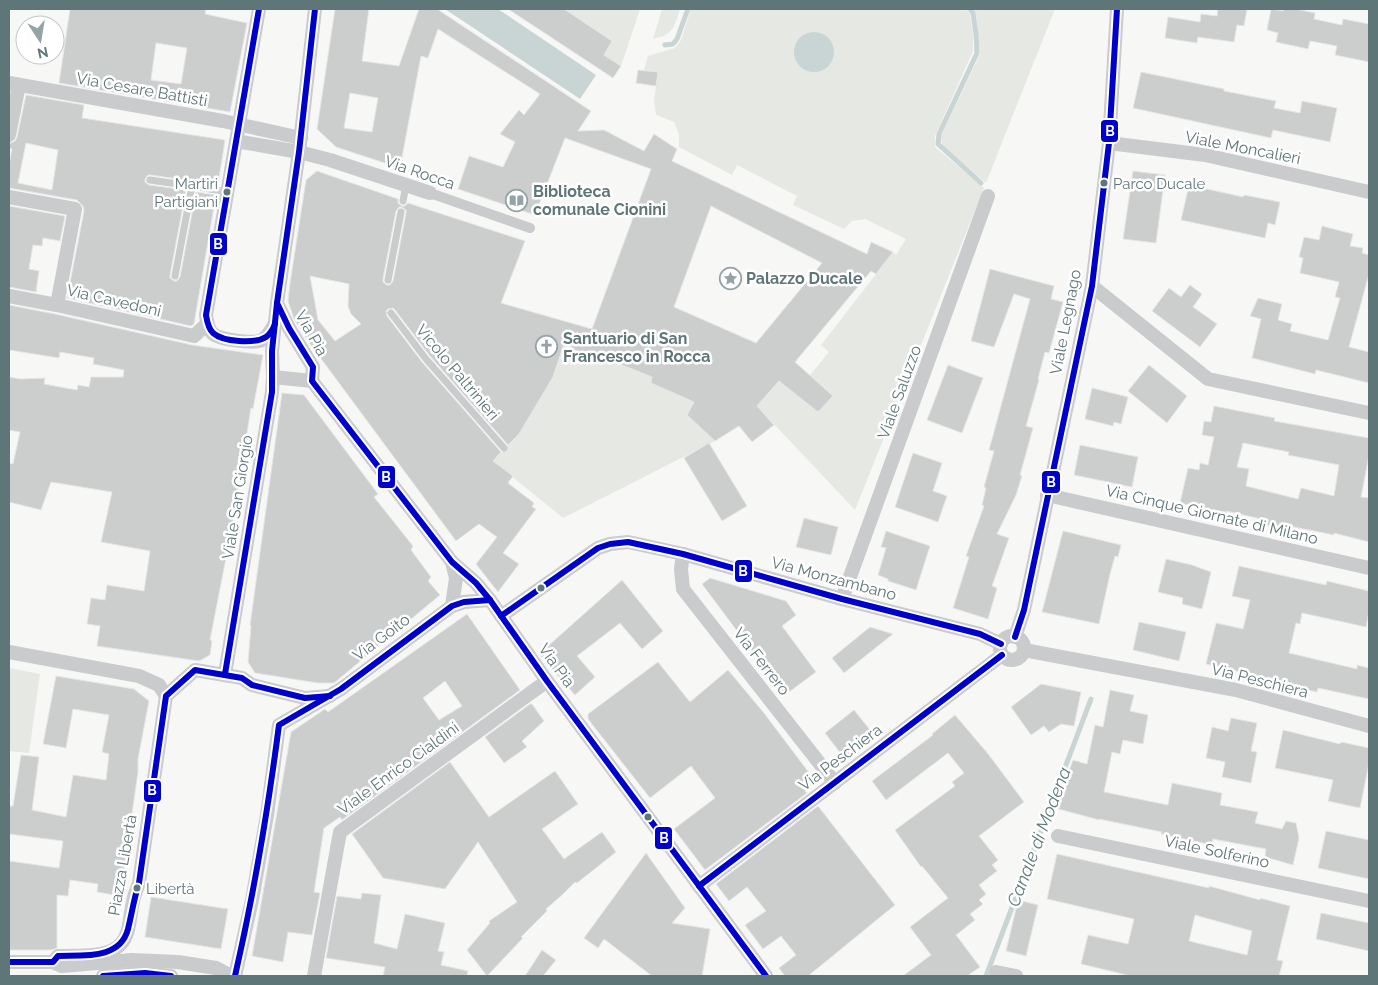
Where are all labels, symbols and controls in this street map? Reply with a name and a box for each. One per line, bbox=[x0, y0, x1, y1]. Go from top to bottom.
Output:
north arrow bbox=[15, 15, 65, 65]
text: N bbox=[36, 44, 50, 62]
street label: Via Cesare Battisti bbox=[75, 69, 209, 110]
line badge: B bbox=[1100, 119, 1119, 143]
text: B bbox=[1105, 123, 1115, 139]
street label: Viale Moncalieri bbox=[1183, 127, 1302, 168]
street label: Via Rocca bbox=[382, 152, 457, 193]
place label: Martiri Partigiani bbox=[154, 175, 218, 211]
place label: Parco Ducale bbox=[1113, 175, 1205, 193]
marker: Parco Ducale bbox=[1099, 178, 1109, 188]
place label: Biblioteca comunale Cionini bbox=[533, 182, 666, 219]
marker: Martiri Partigiani bbox=[222, 187, 232, 197]
library icon: Biblioteca comunale Cionini bbox=[505, 188, 529, 212]
line badge: B bbox=[209, 232, 228, 256]
text: B bbox=[213, 236, 223, 252]
place icon: Palazzo Ducale bbox=[718, 266, 742, 290]
street label: Viale Legnago bbox=[1046, 268, 1085, 376]
place label: Palazzo Ducale bbox=[746, 269, 863, 288]
street label: Via Cavedoni bbox=[65, 280, 163, 321]
street label: Via Pia bbox=[291, 307, 332, 359]
street label: Vicolo Paltrinieri bbox=[412, 321, 503, 424]
place label: Santuario di San Francesco in Rocca bbox=[563, 329, 710, 366]
church icon: Santuario di San Francesco in Rocca bbox=[535, 335, 559, 359]
street label: Viale Saluzzo bbox=[874, 343, 925, 442]
street label: Viale San Giorgio bbox=[218, 434, 257, 561]
line badge: B bbox=[377, 465, 396, 489]
text: B bbox=[381, 469, 391, 485]
line badge: B bbox=[1041, 470, 1061, 494]
text: B bbox=[1046, 474, 1056, 490]
street label: Via Cinque Giornate di Milano bbox=[1104, 481, 1320, 548]
street label: Via Monzambano bbox=[769, 553, 898, 604]
line badge: B bbox=[734, 559, 753, 583]
text: B bbox=[738, 563, 748, 579]
unlabelled marker bbox=[536, 583, 546, 593]
street label: Via Goito bbox=[349, 610, 414, 665]
street label: Via Ferrero bbox=[729, 624, 794, 699]
street label: Via Pia bbox=[534, 640, 579, 691]
street label: Via Peschiera bbox=[1209, 659, 1310, 702]
street label: Viale Enrico Cialdini bbox=[334, 718, 463, 819]
street label: Via Peschiera bbox=[795, 720, 886, 795]
water label: Canale di Modena bbox=[1002, 764, 1075, 910]
line badge: B bbox=[143, 779, 162, 803]
text: B bbox=[147, 782, 157, 798]
unlabelled marker bbox=[643, 812, 653, 822]
street label: Piazza Libertà bbox=[104, 813, 141, 917]
line badge: B bbox=[654, 826, 673, 850]
text: B bbox=[659, 830, 669, 846]
street label: Viale Solferino bbox=[1163, 831, 1271, 872]
place label: Libertà bbox=[146, 880, 195, 898]
marker: Libertà bbox=[132, 883, 142, 893]

